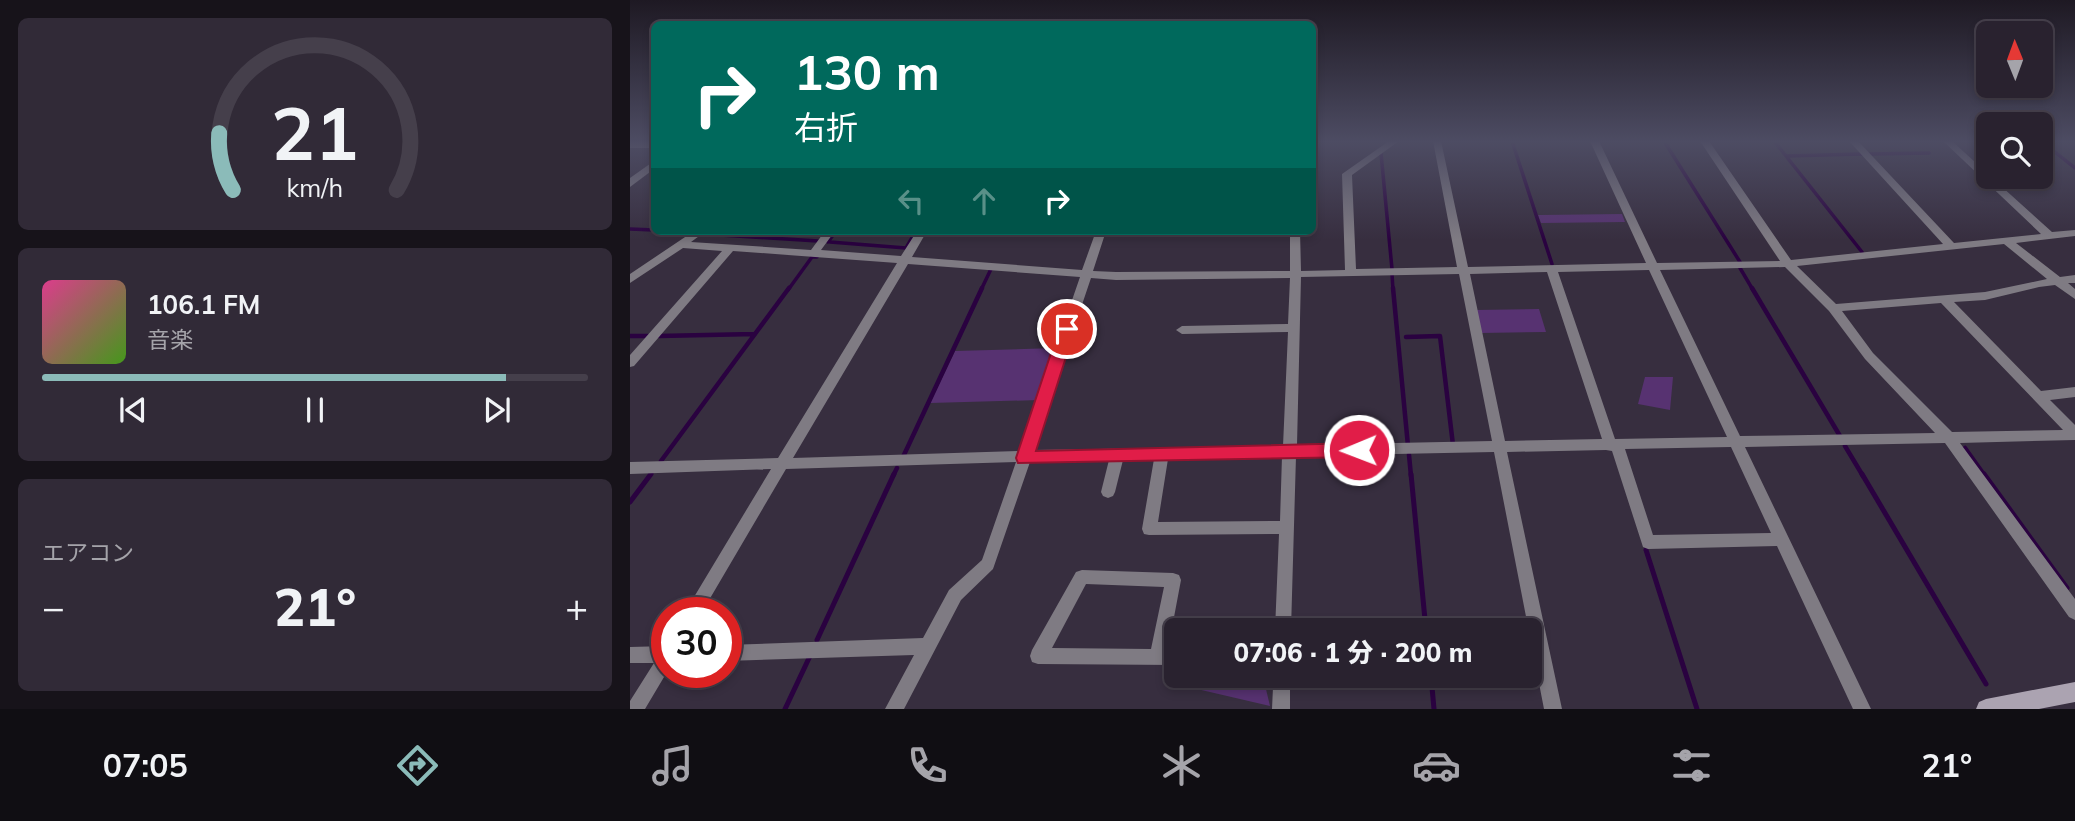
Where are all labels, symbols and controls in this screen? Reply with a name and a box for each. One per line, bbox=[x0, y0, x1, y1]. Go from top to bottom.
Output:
north arrow bbox=[1976, 21, 2053, 98]
map controls bbox=[1976, 21, 2053, 189]
text: 130 m bbox=[794, 41, 940, 102]
icon: right bbox=[679, 49, 770, 140]
text: 21 bbox=[271, 88, 359, 179]
text: 右折 bbox=[794, 107, 858, 147]
button: search bbox=[1976, 112, 2053, 189]
text: km/h bbox=[287, 172, 343, 203]
icon: left bbox=[892, 182, 930, 220]
icon: ahead bbox=[965, 182, 1003, 220]
icon: right bbox=[1038, 182, 1076, 220]
text: 106.1 FM bbox=[147, 288, 260, 321]
pin bbox=[1037, 299, 1097, 359]
icon: arrive bbox=[1048, 310, 1086, 348]
text: 音楽 bbox=[147, 325, 193, 354]
icon: previous bbox=[114, 391, 152, 429]
icon: pause bbox=[296, 391, 334, 429]
icon: next bbox=[478, 391, 516, 429]
position arrow bbox=[1322, 413, 1396, 487]
text: エアコン bbox=[42, 538, 134, 567]
text: 21° bbox=[274, 574, 356, 639]
text: − bbox=[42, 583, 65, 631]
text: + bbox=[565, 583, 588, 631]
speed limit sign: 30 bbox=[651, 597, 742, 688]
text: 07:06 · 1 分 · 200 m bbox=[1234, 636, 1472, 669]
icon: directions bbox=[393, 741, 442, 790]
icon: music bbox=[648, 741, 697, 790]
icon: phone bbox=[903, 741, 952, 790]
icon: climate bbox=[1157, 741, 1206, 790]
icon: car bbox=[1412, 741, 1461, 790]
icon: filters bbox=[1667, 741, 1716, 790]
text: 07:05 bbox=[103, 745, 188, 785]
text: 21° bbox=[1922, 745, 1972, 785]

